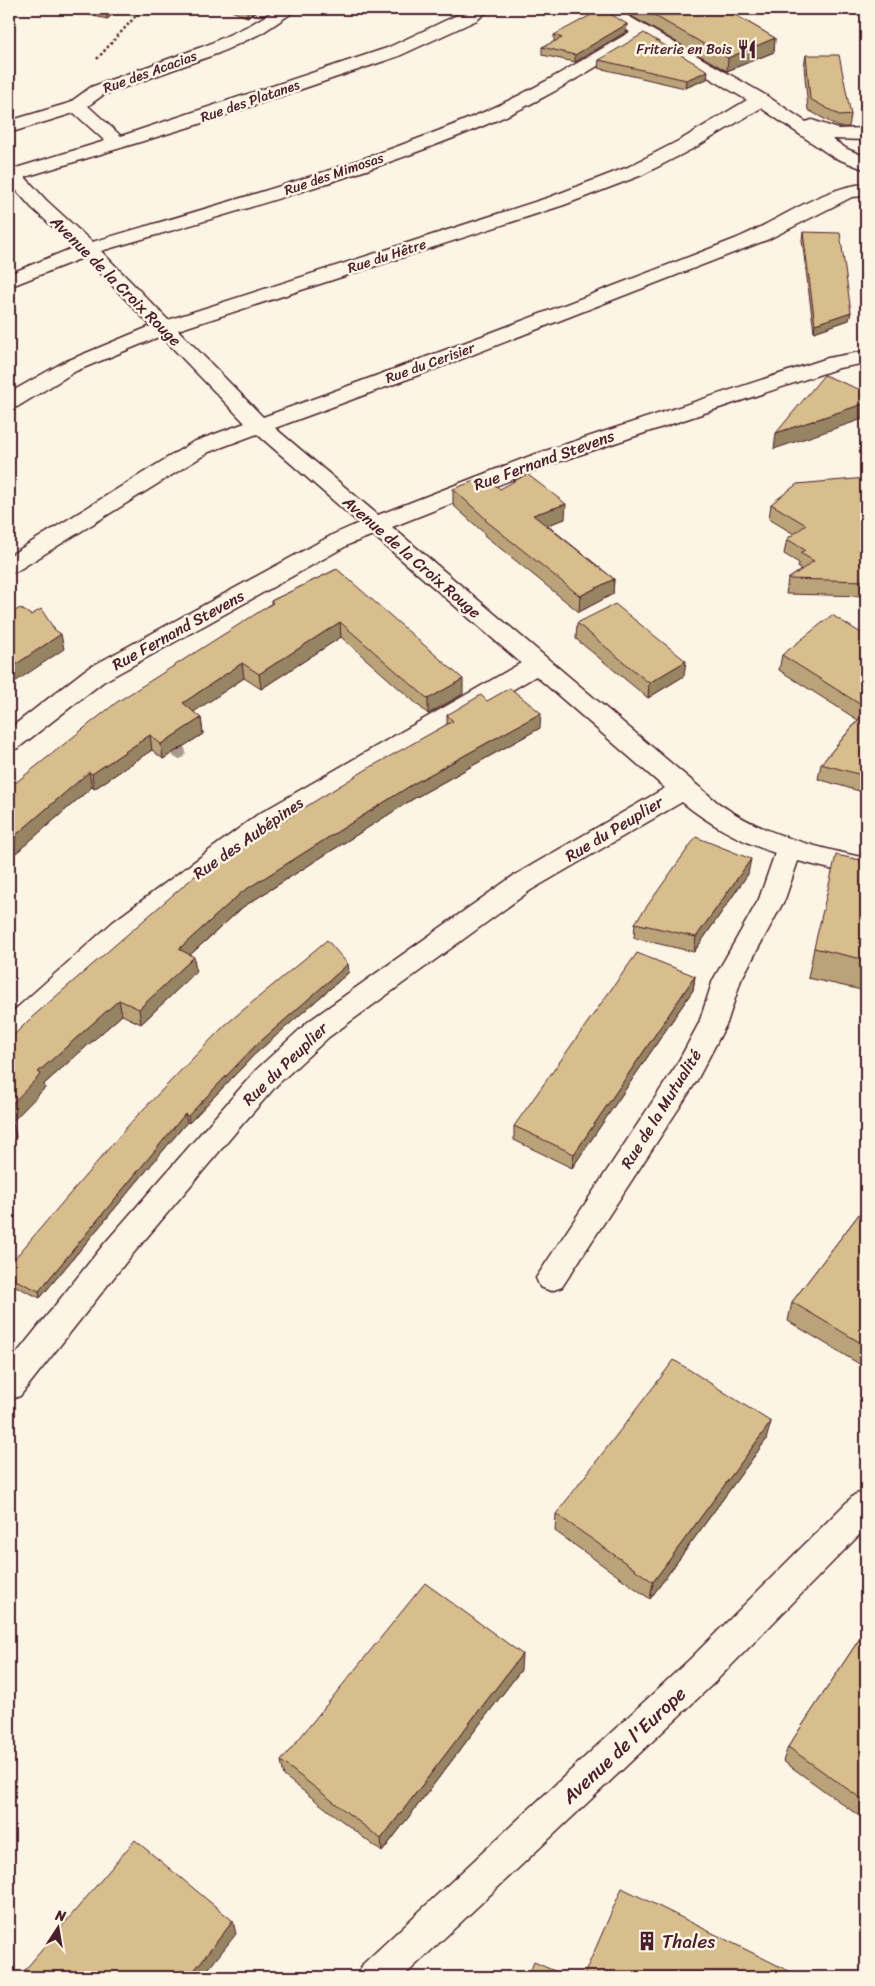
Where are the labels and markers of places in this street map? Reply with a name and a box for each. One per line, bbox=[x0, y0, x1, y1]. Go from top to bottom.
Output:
place label: Friterie en Bois bbox=[637, 37, 733, 62]
restaurant icon: Friterie en Bois bbox=[736, 38, 758, 60]
place label: Thales bbox=[662, 1925, 715, 1958]
building icon: Thales bbox=[636, 1930, 658, 1952]

